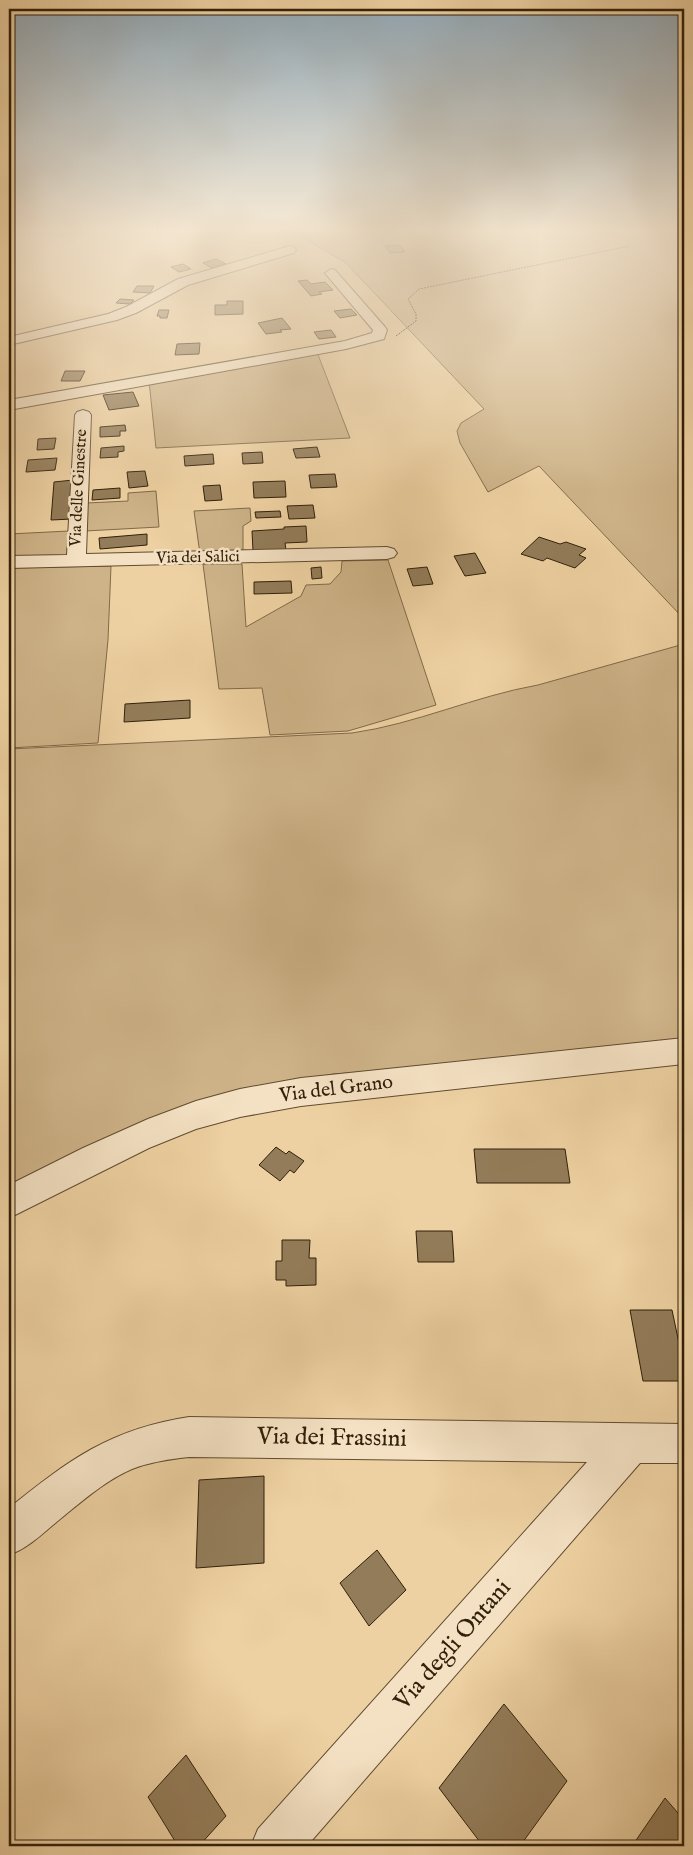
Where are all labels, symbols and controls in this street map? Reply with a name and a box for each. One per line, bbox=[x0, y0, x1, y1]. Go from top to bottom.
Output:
street label: Via delle Ginestre bbox=[66, 429, 92, 548]
street label: Via dei Salici bbox=[155, 547, 240, 569]
street label: Via del Grano bbox=[277, 1070, 395, 1109]
street label: Via dei Frassini bbox=[256, 1421, 407, 1455]
street label: Via degli Ontani bbox=[387, 1573, 518, 1718]

